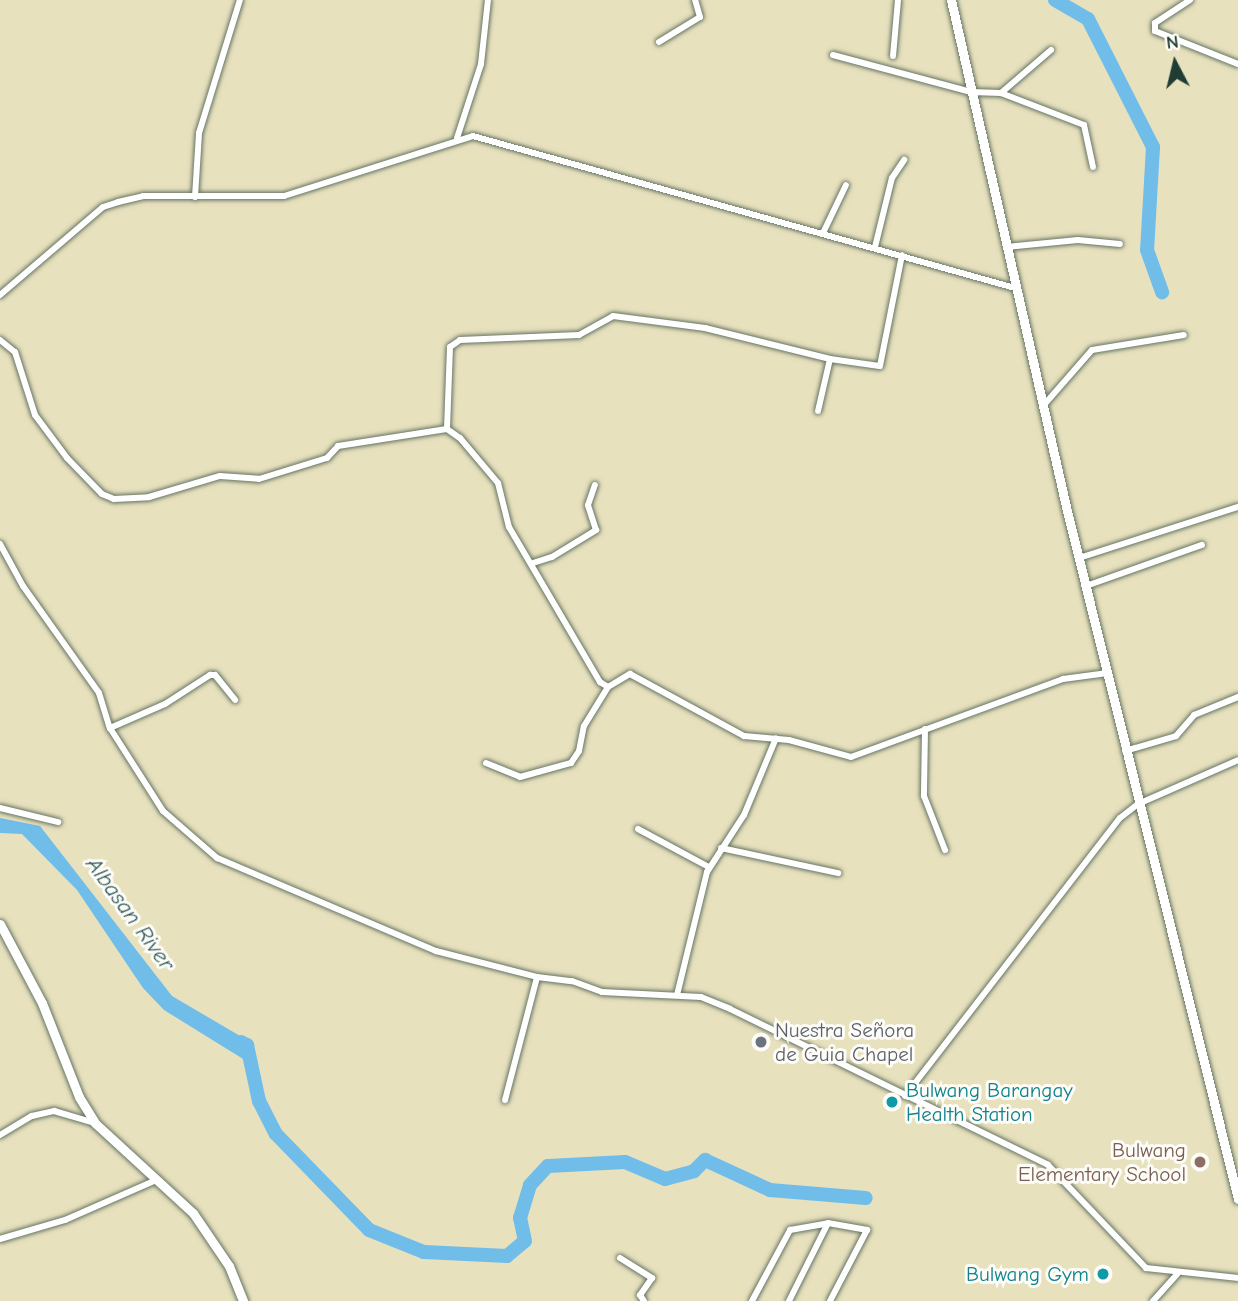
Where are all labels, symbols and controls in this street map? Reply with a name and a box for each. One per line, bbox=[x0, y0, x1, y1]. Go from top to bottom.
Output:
north arrow bbox=[1140, 28, 1210, 98]
text: N bbox=[1165, 30, 1180, 54]
water label: Albasan River bbox=[80, 852, 180, 976]
place label: Nuestra Señora de Guia Chapel bbox=[775, 1017, 914, 1067]
marker: Nuestra Señora de Guia Chapel bbox=[753, 1034, 769, 1050]
place label: Bulwang Barangay Health Station bbox=[906, 1077, 1073, 1127]
marker: Bulwang Barangay Health Station bbox=[884, 1094, 900, 1110]
place label: Bulwang Elementary School bbox=[1018, 1137, 1186, 1187]
marker: Bulwang Elementary School bbox=[1192, 1154, 1208, 1170]
place label: Bulwang Gym bbox=[966, 1261, 1089, 1287]
marker: Bulwang Gym bbox=[1095, 1266, 1111, 1282]

